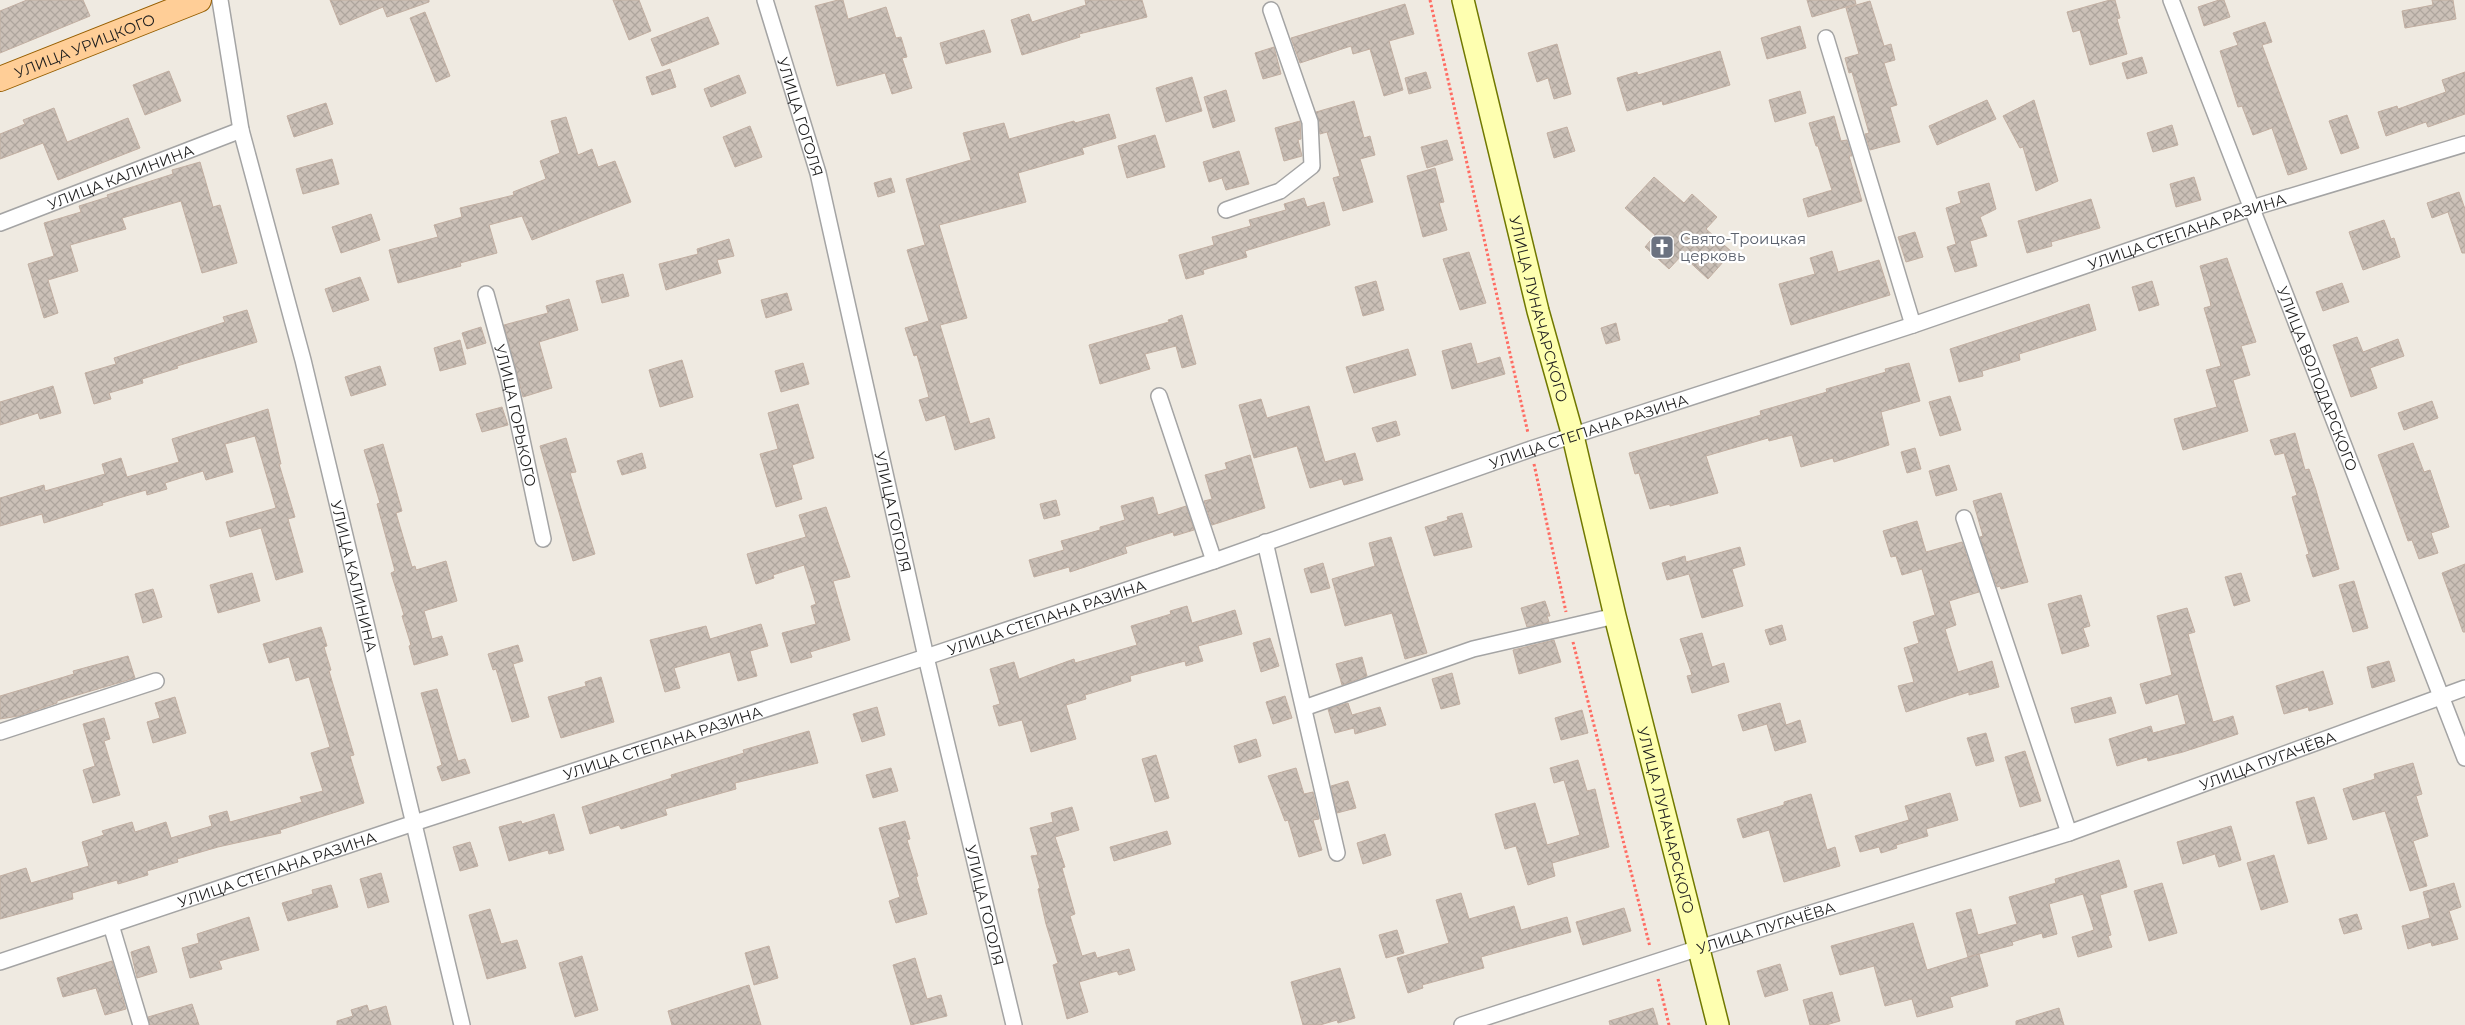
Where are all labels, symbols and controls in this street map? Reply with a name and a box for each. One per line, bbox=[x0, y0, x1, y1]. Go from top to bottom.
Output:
street label: УЛИЦА УРИЦКОГО bbox=[12, 9, 158, 82]
street label: УЛИЦА ГОГОЛЯ bbox=[774, 55, 828, 179]
street label: УЛИЦА КАЛИНИНА bbox=[45, 140, 196, 213]
street label: УЛИЦА СТЕПАНА РАЗИНА bbox=[2085, 189, 2288, 273]
street label: УЛИЦА ЛУНАЧАРСКОГО bbox=[1506, 214, 1573, 404]
place label: Свято-Троицкая церковь bbox=[1680, 229, 1806, 265]
church icon: Свято-Троицкая церковь bbox=[1649, 234, 1675, 260]
street label: УЛИЦА ВОЛОДАРСКОГО bbox=[2273, 283, 2362, 474]
street label: УЛИЦА ГОРЬКОГО bbox=[491, 342, 541, 488]
street label: УЛИЦА СТЕПАНА РАЗИНА bbox=[1487, 389, 1690, 473]
street label: УЛИЦА ГОГОЛЯ bbox=[871, 449, 916, 574]
street label: УЛИЦА КАЛИНИНА bbox=[327, 498, 382, 654]
street label: УЛИЦА СТЕПАНА РАЗИНА bbox=[945, 575, 1148, 659]
street label: УЛИЦА СТЕПАНА РАЗИНА bbox=[561, 701, 764, 784]
street label: УЛИЦА ЛУНАЧАРСКОГО bbox=[1634, 725, 1699, 916]
street label: УЛИЦА ПУГАЧЁВА bbox=[2197, 727, 2338, 794]
street label: УЛИЦА СТЕПАНА РАЗИНА bbox=[175, 827, 378, 911]
street label: УЛИЦА ГОГОЛЯ bbox=[962, 843, 1009, 967]
street label: УЛИЦА ПУГАЧЁВА bbox=[1694, 897, 1837, 958]

